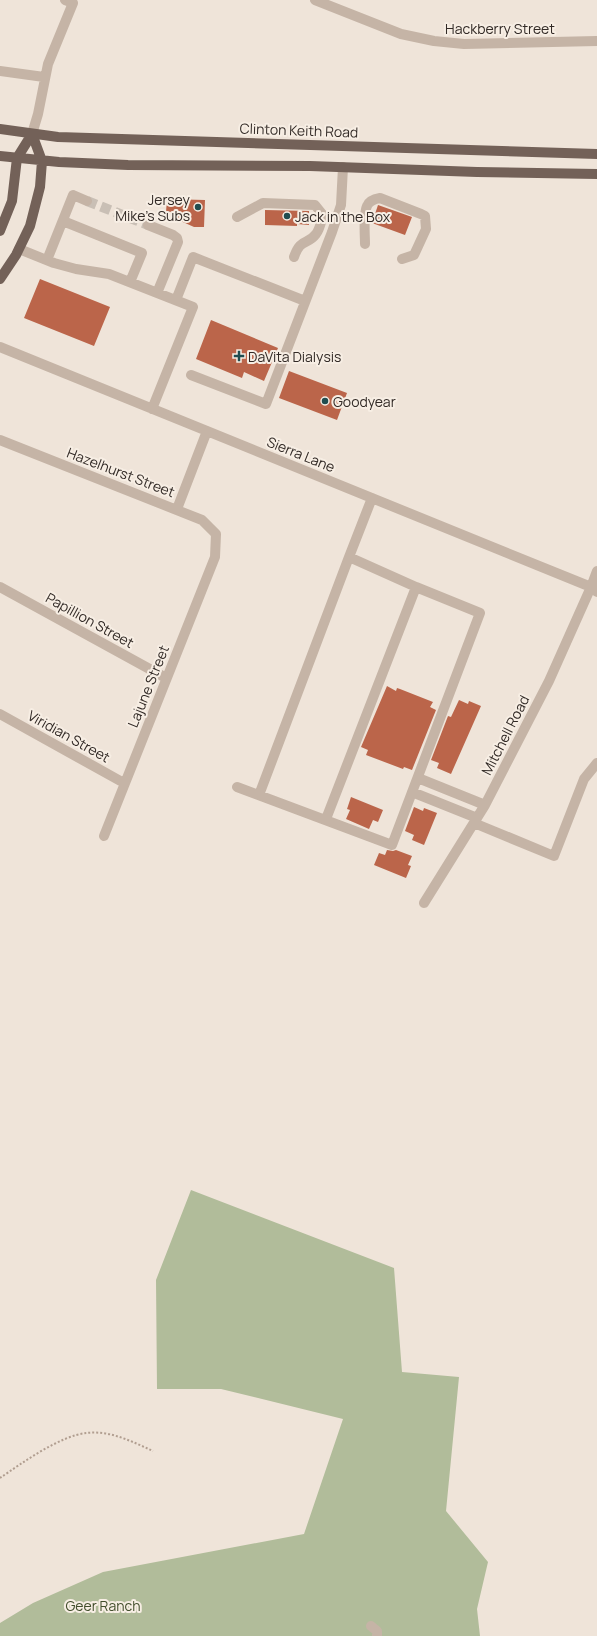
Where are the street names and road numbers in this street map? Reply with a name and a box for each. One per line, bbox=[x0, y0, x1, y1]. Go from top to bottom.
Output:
street label: Hackberry Street bbox=[445, 19, 555, 38]
street label: Clinton Keith Road bbox=[239, 118, 359, 142]
street label: Sierra Lane bbox=[264, 432, 338, 476]
street label: Hazelhurst Street bbox=[64, 443, 178, 501]
street label: Papillion Street bbox=[43, 588, 138, 652]
street label: Lajune Street bbox=[123, 642, 173, 730]
street label: Mitchell Road bbox=[477, 692, 533, 778]
street label: Viridian Street bbox=[24, 706, 114, 767]

